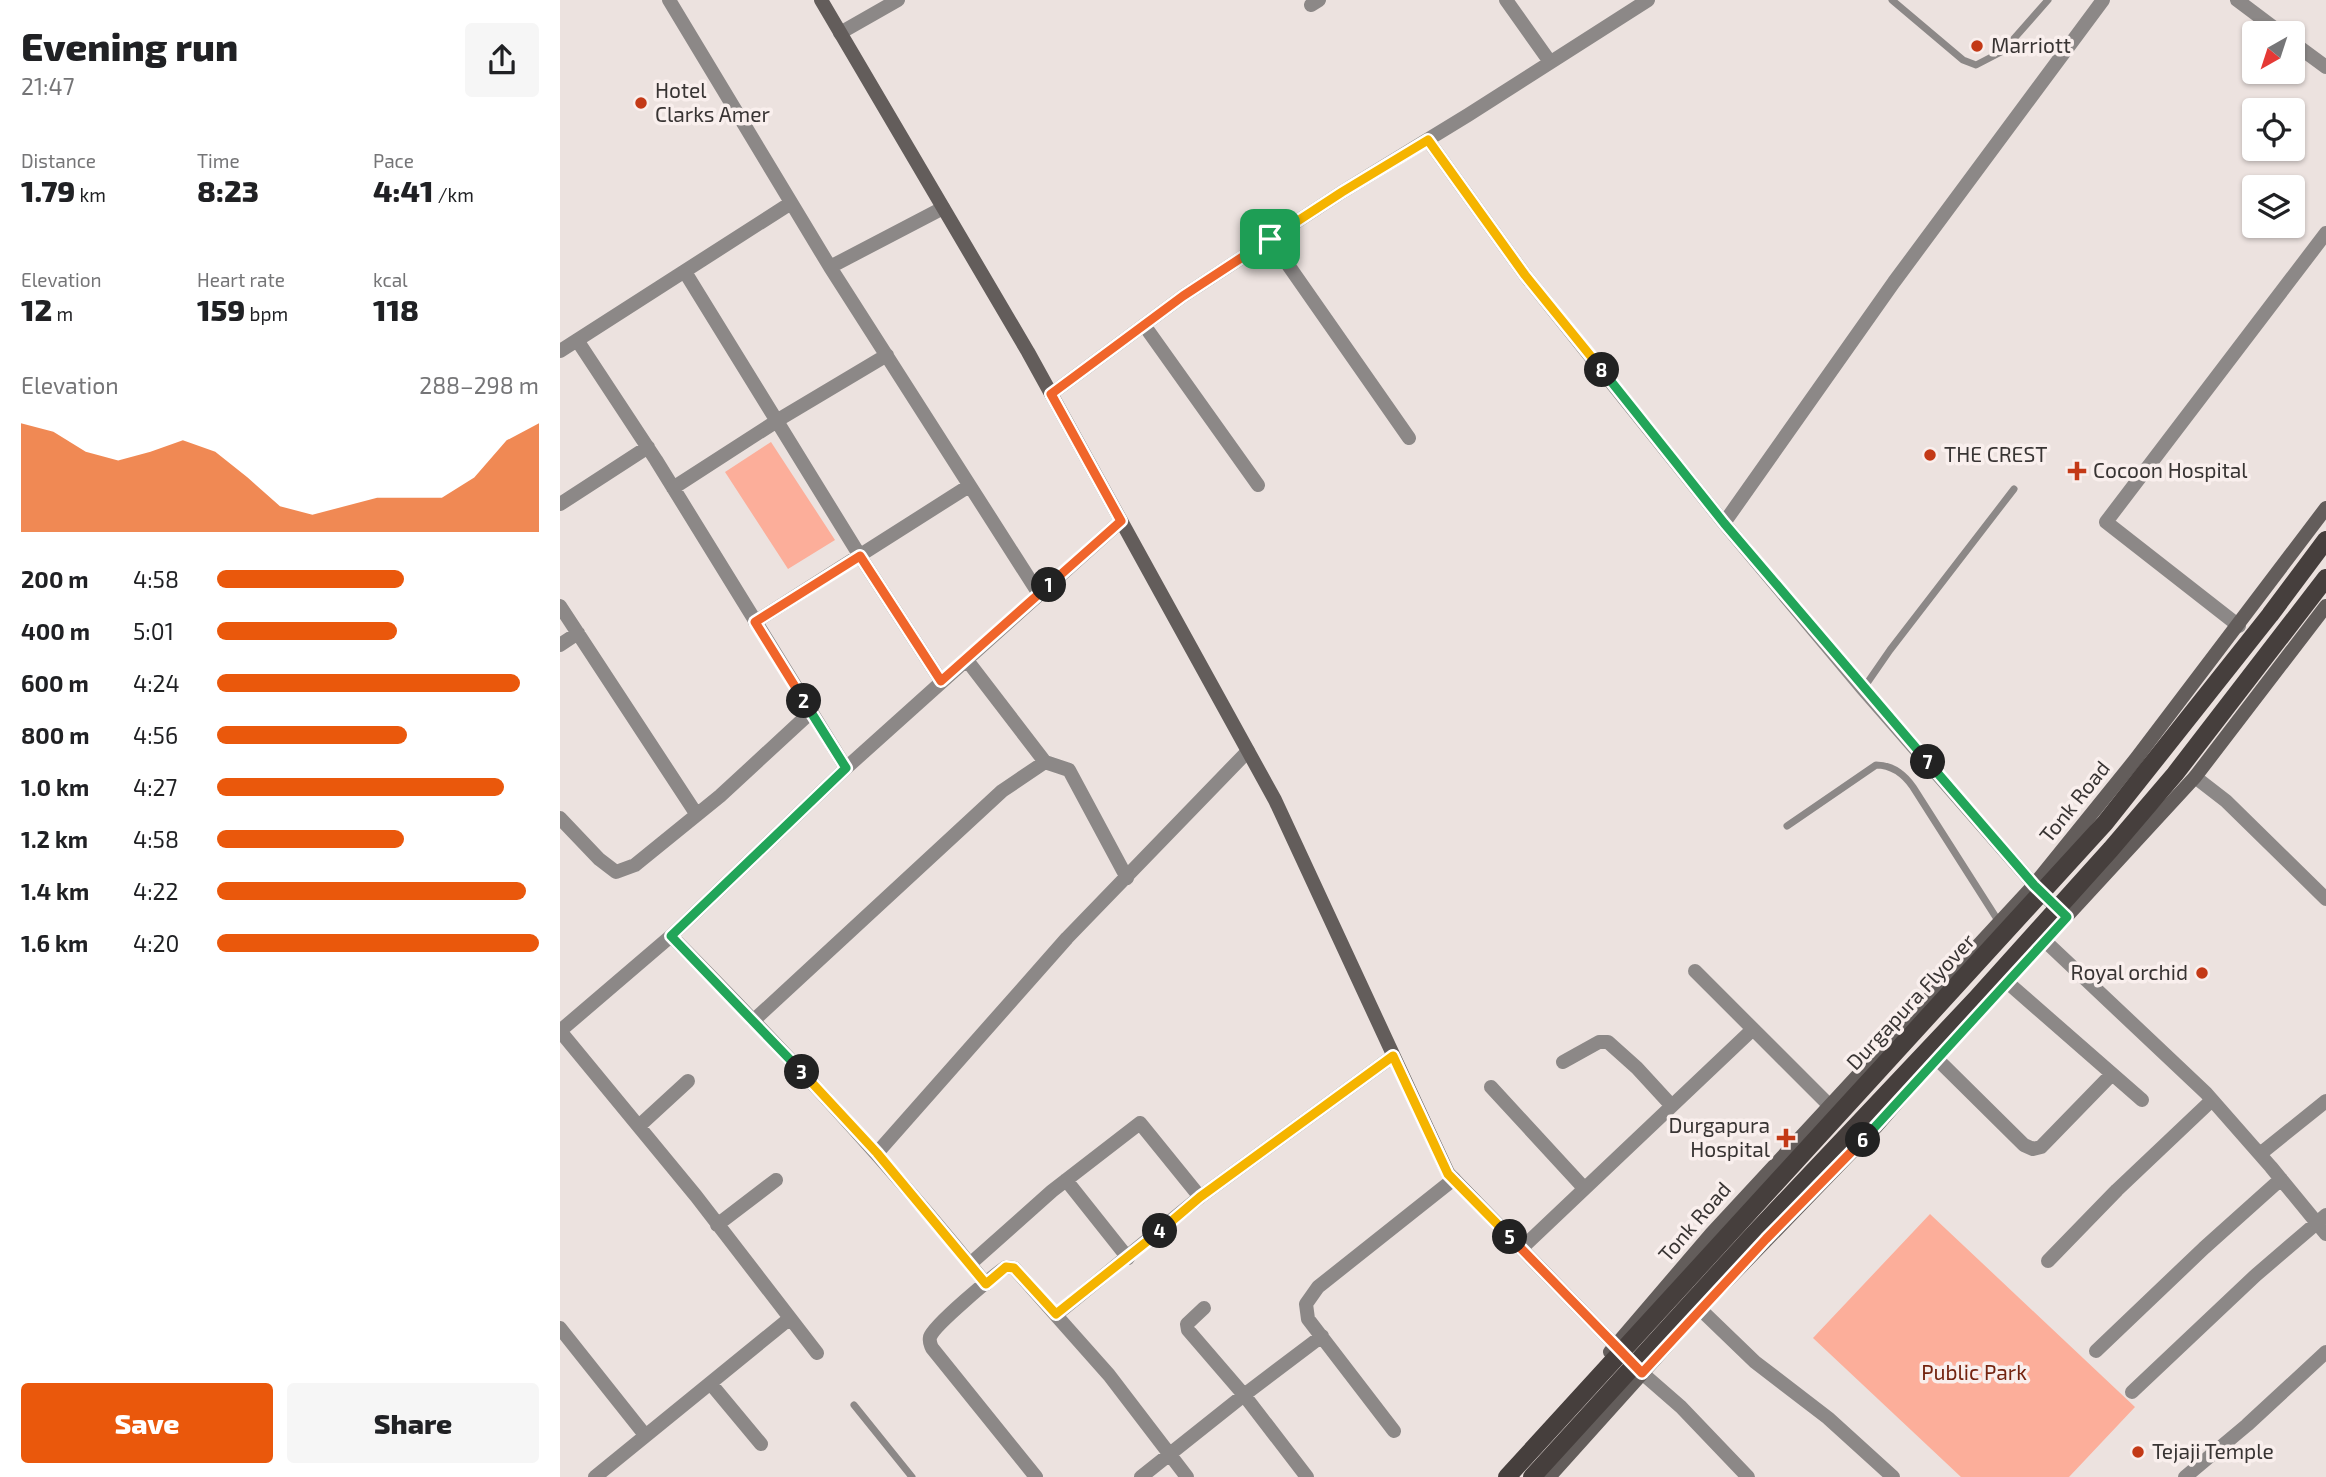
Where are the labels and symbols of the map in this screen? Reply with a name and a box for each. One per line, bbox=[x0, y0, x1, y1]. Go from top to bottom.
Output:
north arrow bbox=[2242, 21, 2305, 84]
place label: Marriott bbox=[1991, 32, 2071, 57]
marker: Marriott bbox=[1969, 38, 1985, 54]
place label: Hotel Clarks Amer bbox=[655, 77, 770, 126]
marker: Hotel Clarks Amer bbox=[633, 95, 649, 111]
pin bbox=[1240, 209, 1300, 269]
pin: 8 bbox=[1584, 352, 1620, 388]
place label: THE CREST bbox=[1944, 441, 2047, 466]
marker: THE CREST bbox=[1922, 447, 1938, 463]
place label: Cocoon Hospital bbox=[2093, 457, 2248, 482]
marker: Cocoon Hospital bbox=[2067, 461, 2087, 481]
pin: 1 bbox=[1032, 568, 1066, 602]
pin: 2 bbox=[786, 684, 822, 718]
pin: 7 bbox=[1910, 744, 1946, 780]
street label: Tonk Road bbox=[2033, 755, 2114, 847]
street label: Durgapura Flyover bbox=[1840, 927, 1980, 1074]
place label: Royal orchid bbox=[2071, 959, 2188, 984]
marker: Royal orchid bbox=[2194, 965, 2210, 981]
pin: 3 bbox=[784, 1054, 820, 1090]
place label: Durgapura Hospital bbox=[1669, 1112, 1771, 1161]
pin: 6 bbox=[1846, 1122, 1880, 1158]
marker: Durgapura Hospital bbox=[1776, 1128, 1796, 1148]
street label: Tonk Road bbox=[1652, 1176, 1735, 1266]
pin: 4 bbox=[1142, 1214, 1178, 1248]
pin: 5 bbox=[1492, 1220, 1528, 1254]
park label: Public Park bbox=[1921, 1359, 2027, 1384]
place label: Tejaji Temple bbox=[2152, 1438, 2274, 1464]
marker: Tejaji Temple bbox=[2130, 1444, 2146, 1460]

